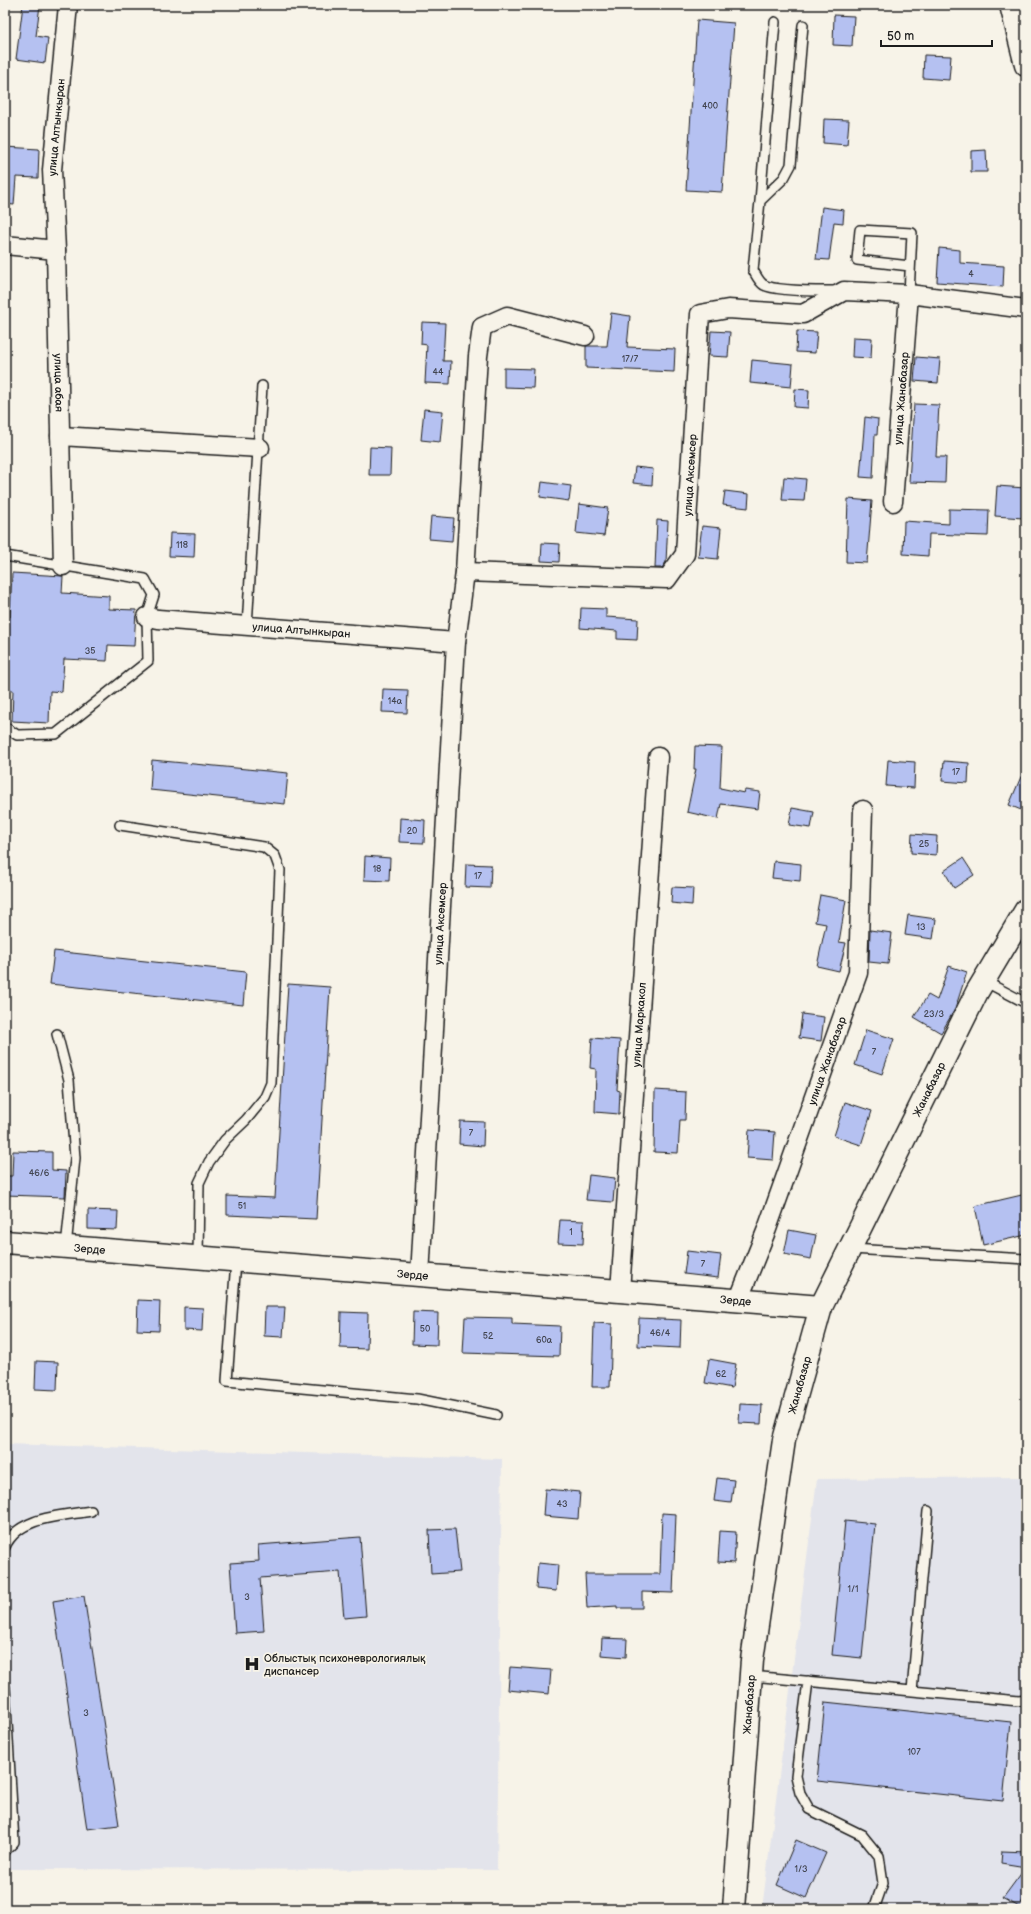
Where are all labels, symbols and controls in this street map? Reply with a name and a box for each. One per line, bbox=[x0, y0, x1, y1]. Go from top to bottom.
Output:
scale bar bbox=[881, 22, 992, 48]
text: 50 m bbox=[887, 29, 914, 44]
street label: улица Алтынкыран bbox=[45, 78, 67, 177]
house number: 400 bbox=[702, 101, 718, 112]
house number: 4 bbox=[968, 269, 974, 280]
street label: улица Жанабазар bbox=[891, 351, 911, 445]
street label: улица абая bbox=[52, 353, 66, 412]
house number: 17/7 bbox=[622, 354, 639, 365]
house number: 44 bbox=[433, 367, 444, 378]
street label: улица Аксемсер bbox=[681, 433, 699, 517]
house number: 118 bbox=[176, 540, 188, 551]
street label: улица Алтынкыран bbox=[252, 620, 351, 640]
house number: 35 bbox=[85, 646, 95, 657]
house number: 14а bbox=[388, 696, 403, 707]
house number: 17 bbox=[952, 767, 961, 778]
house number: 20 bbox=[407, 826, 417, 837]
house number: 25 bbox=[919, 839, 929, 850]
house number: 18 bbox=[373, 864, 381, 875]
house number: 17 bbox=[474, 871, 483, 882]
street label: улица Аксемсер bbox=[431, 881, 449, 965]
house number: 13 bbox=[916, 922, 926, 933]
street label: улица Маркакол bbox=[629, 982, 648, 1068]
house number: 23/3 bbox=[924, 1009, 945, 1020]
street label: улица Жанабазар bbox=[805, 1014, 849, 1107]
house number: 7 bbox=[872, 1047, 877, 1058]
street label: Жанабазар bbox=[910, 1059, 948, 1119]
house number: 7 bbox=[469, 1128, 474, 1139]
house number: 46/6 bbox=[29, 1168, 50, 1179]
house number: 51 bbox=[238, 1201, 246, 1212]
house number: 1 bbox=[569, 1227, 573, 1238]
street label: Зерде bbox=[74, 1241, 106, 1256]
house number: 7 bbox=[701, 1259, 706, 1270]
street label: Зерде bbox=[397, 1267, 429, 1282]
street label: Зерде bbox=[720, 1292, 752, 1308]
house number: 50 bbox=[420, 1324, 430, 1335]
house number: 46/4 bbox=[650, 1328, 671, 1339]
house number: 52 bbox=[483, 1331, 494, 1342]
house number: 60а bbox=[536, 1335, 553, 1346]
street label: Жанабазар bbox=[785, 1354, 814, 1415]
house number: 62 bbox=[716, 1369, 727, 1380]
house number: 43 bbox=[556, 1499, 568, 1510]
house number: 1/1 bbox=[847, 1584, 859, 1595]
house number: 3 bbox=[244, 1592, 250, 1603]
place label: Облыстық психоневрологиялық диспансер bbox=[264, 1652, 426, 1678]
hospital icon: Облыстық психоневрологиялық диспансер bbox=[243, 1655, 261, 1673]
street label: Жанабазар bbox=[740, 1674, 757, 1735]
house number: 3 bbox=[83, 1708, 89, 1719]
house number: 107 bbox=[907, 1747, 921, 1758]
house number: 1/3 bbox=[794, 1864, 808, 1875]

